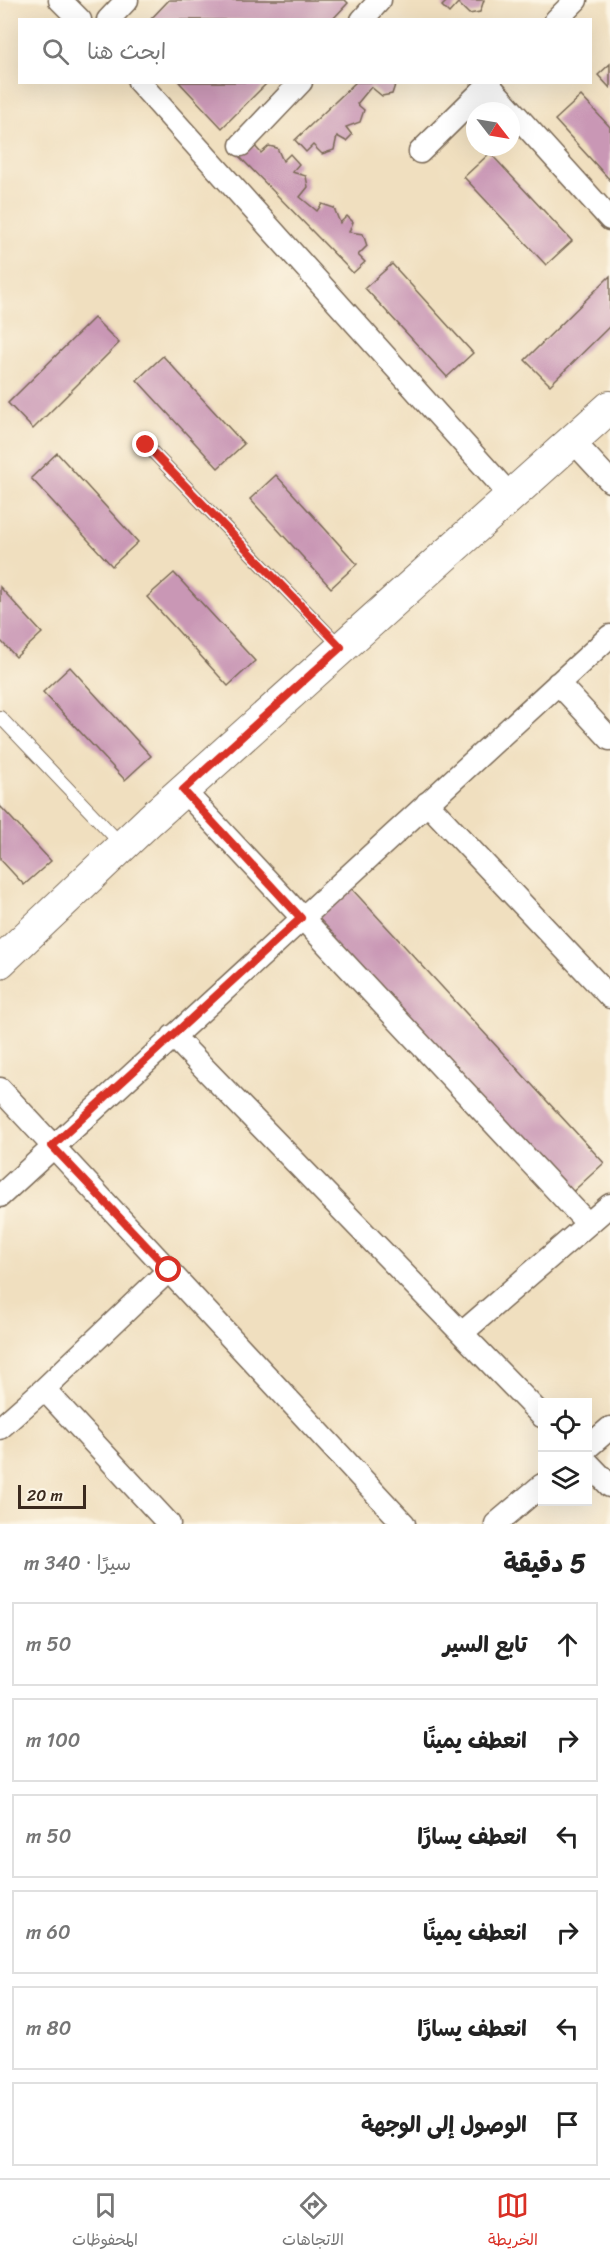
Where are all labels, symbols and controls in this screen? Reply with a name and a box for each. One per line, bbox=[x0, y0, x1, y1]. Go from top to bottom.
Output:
search box bbox=[18, 18, 592, 84]
text: ابحث هنا bbox=[87, 32, 166, 71]
icon: search bbox=[39, 35, 72, 68]
north arrow bbox=[466, 102, 520, 156]
route end bbox=[132, 431, 158, 457]
route start bbox=[155, 1256, 181, 1282]
map controls bbox=[538, 1398, 592, 1506]
button: locate bbox=[538, 1398, 592, 1452]
button: layers bbox=[538, 1452, 592, 1506]
text: 20 m bbox=[27, 1481, 63, 1510]
scale bar bbox=[18, 1482, 86, 1510]
text: 5 دقيقة bbox=[503, 1540, 586, 1586]
text: سيرًا · 340 m bbox=[24, 1546, 131, 1581]
text: تابع السير bbox=[443, 1625, 527, 1664]
text: 50 m bbox=[26, 1627, 71, 1662]
icon: ahead bbox=[551, 1628, 584, 1661]
text: انعطف يمينًا bbox=[423, 1721, 527, 1760]
text: 100 m bbox=[26, 1723, 80, 1758]
icon: right bbox=[551, 1724, 584, 1757]
text: انعطف يسارًا bbox=[417, 1817, 527, 1856]
text: 50 m bbox=[26, 1819, 71, 1854]
icon: left bbox=[551, 1820, 584, 1853]
text: انعطف يمينًا bbox=[423, 1913, 527, 1952]
text: 60 m bbox=[26, 1915, 71, 1950]
icon: right bbox=[551, 1916, 584, 1949]
text: انعطف يسارًا bbox=[417, 2009, 527, 2048]
text: 80 m bbox=[26, 2011, 71, 2046]
icon: left bbox=[551, 2012, 584, 2045]
text: الوصول إلى الوجهة bbox=[361, 2105, 527, 2144]
icon: arrive bbox=[551, 2108, 584, 2141]
tab: المحفوظات bbox=[72, 2189, 138, 2254]
tab: الاتجاهات bbox=[282, 2189, 344, 2254]
tab: الخريطة bbox=[488, 2189, 538, 2254]

